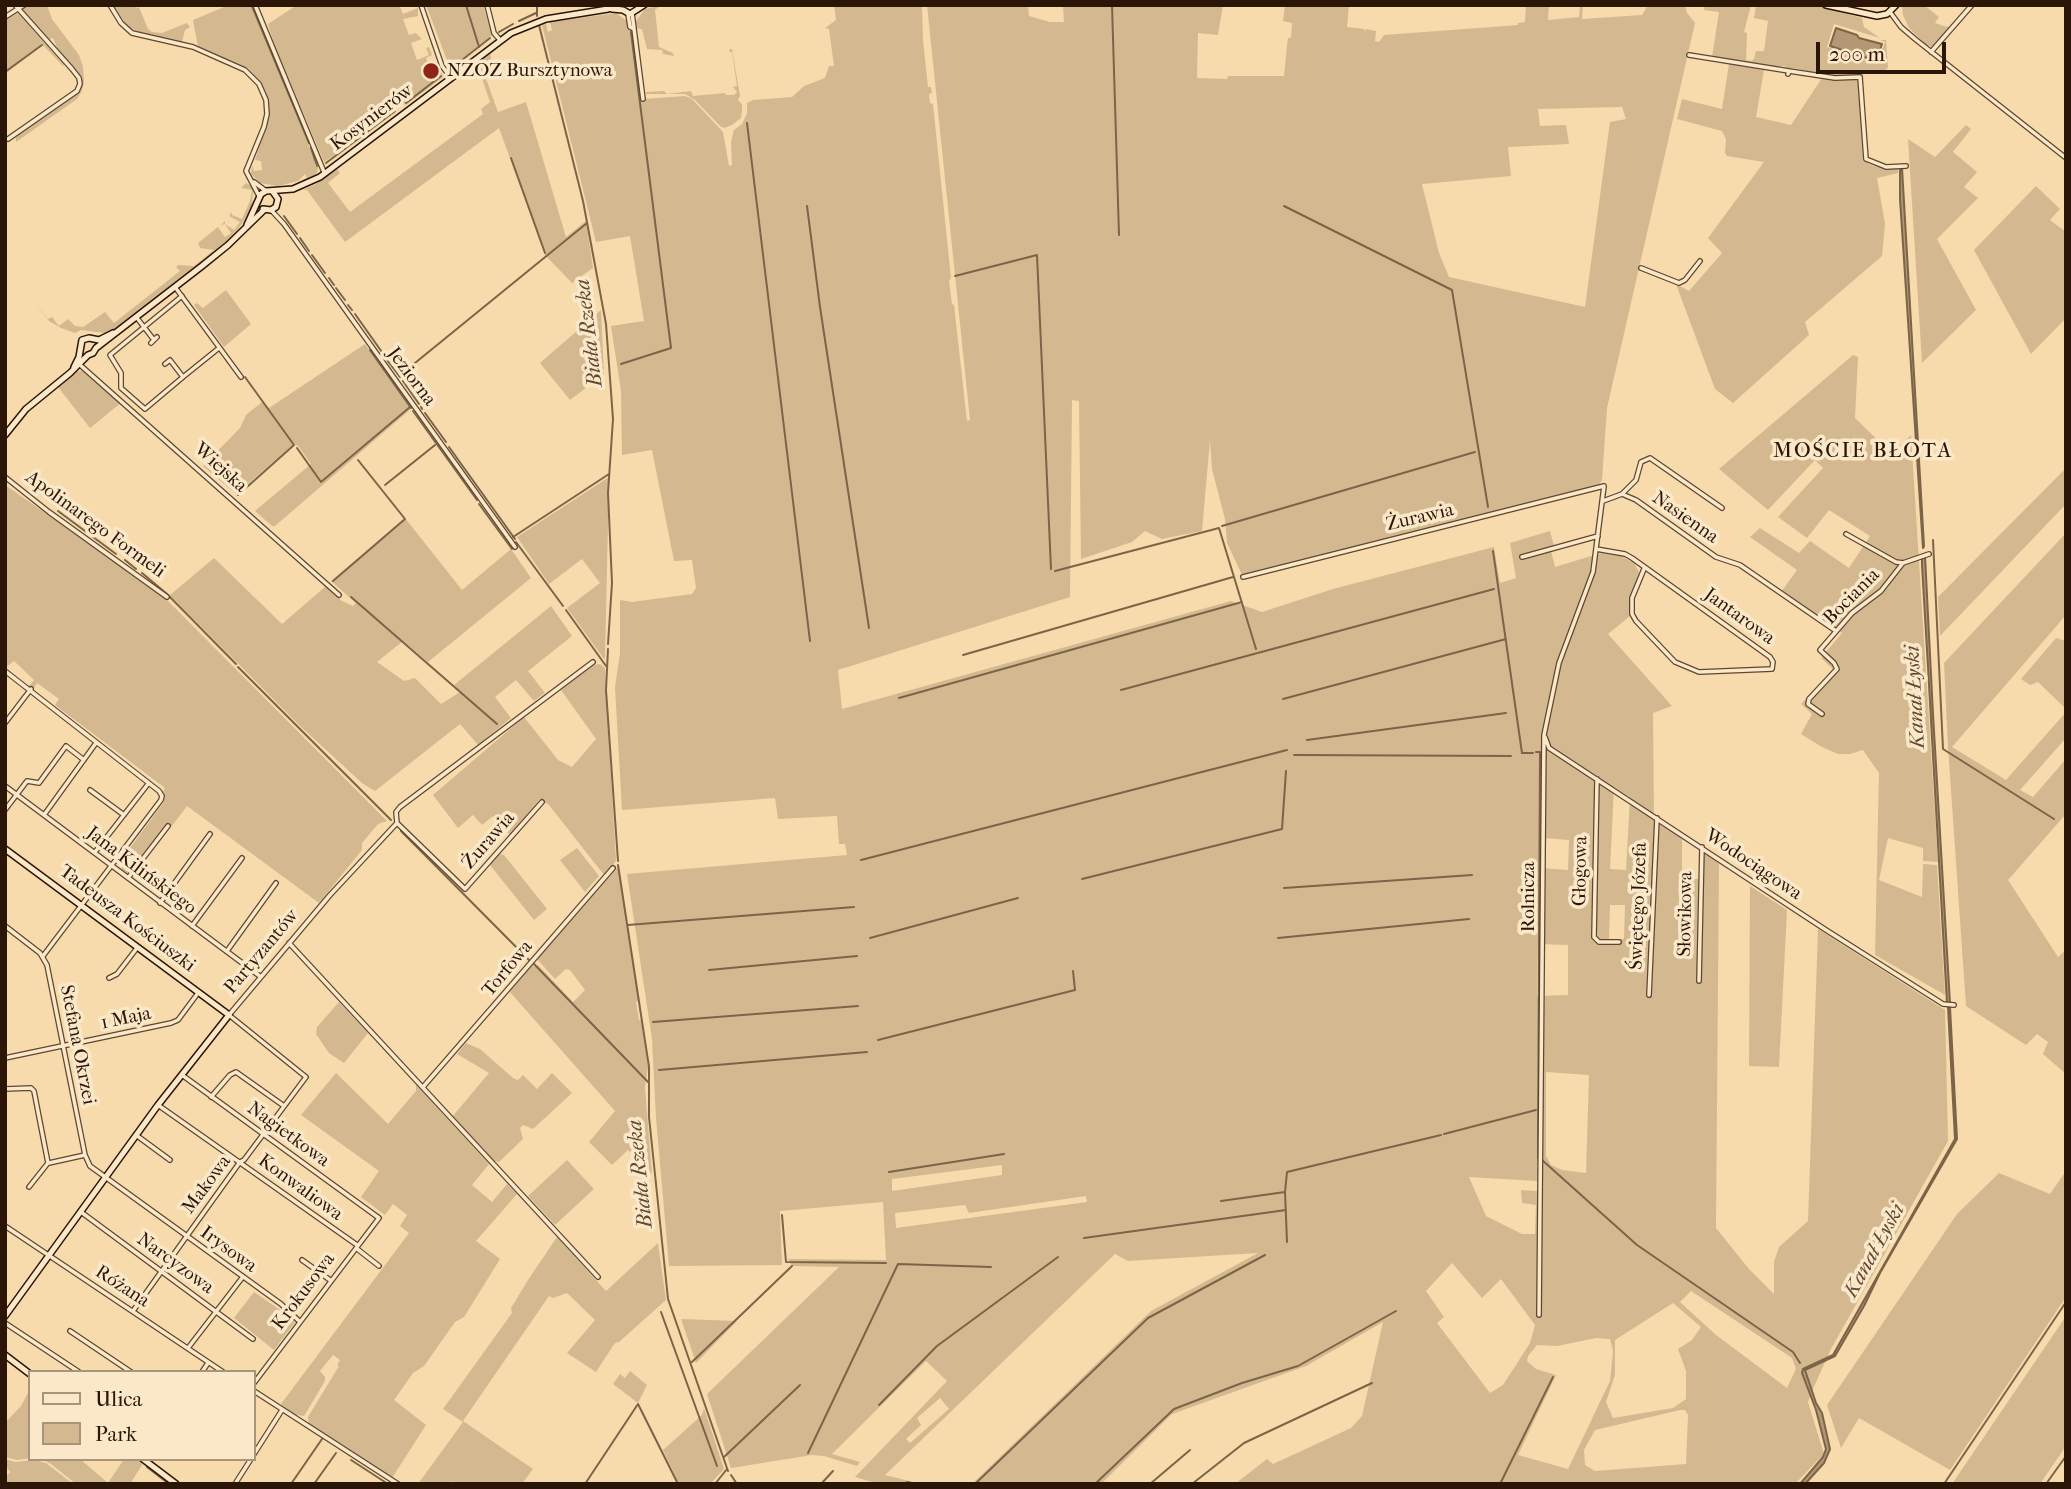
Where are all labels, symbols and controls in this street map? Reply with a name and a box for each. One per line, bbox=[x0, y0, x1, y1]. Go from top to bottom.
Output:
scale bar bbox=[1819, 28, 1948, 72]
text: 200 m bbox=[1829, 42, 1885, 66]
place label: NZOZ Bursztynowa bbox=[447, 60, 613, 82]
marker: NZOZ Bursztynowa bbox=[421, 61, 441, 81]
street label: Kosynierów bbox=[326, 80, 418, 156]
water label: Biała Rzeka bbox=[571, 278, 609, 388]
street label: Jeziorna bbox=[382, 343, 440, 411]
street label: Wiejska bbox=[189, 438, 251, 498]
district label: MOŚCIE BŁOTA bbox=[1774, 439, 1952, 465]
street label: Apolinarego Formeli bbox=[21, 467, 169, 583]
street label: Nasienna bbox=[1648, 487, 1722, 549]
street label: Żurawia bbox=[1384, 499, 1456, 537]
street label: Bociania bbox=[1819, 564, 1885, 630]
street label: Jantarowa bbox=[1699, 584, 1779, 650]
water label: Kanał Łyski bbox=[1901, 645, 1931, 749]
street label: Żurawia bbox=[458, 808, 520, 874]
street label: Jana Kilińskiego bbox=[81, 822, 201, 920]
street label: Wodociągowa bbox=[1700, 824, 1806, 906]
street label: Głogowa bbox=[1569, 836, 1593, 906]
street label: Świętego Józefa bbox=[1625, 842, 1653, 970]
street label: Tadeusza Kościuszki bbox=[55, 860, 199, 978]
street label: Rolnicza bbox=[1518, 862, 1540, 932]
street label: Słowikowa bbox=[1674, 871, 1698, 957]
street label: Partyzantów bbox=[220, 905, 304, 999]
street label: Torfowa bbox=[478, 936, 538, 1002]
street label: Stefana Okrzei bbox=[54, 983, 100, 1107]
street label: 1 Maja bbox=[99, 1003, 153, 1035]
street label: Nagietkowa bbox=[242, 1098, 334, 1172]
water label: Biała Rzeka bbox=[623, 1119, 659, 1229]
street label: Konwaliowa bbox=[253, 1150, 347, 1226]
street label: Makowa bbox=[178, 1151, 236, 1219]
water label: Kanał Łyski bbox=[1839, 1200, 1911, 1302]
street label: Irysowa bbox=[195, 1222, 261, 1278]
street label: Narcyzowa bbox=[132, 1228, 218, 1300]
street label: Krokusowa bbox=[268, 1249, 340, 1335]
street label: Różana bbox=[91, 1261, 153, 1313]
legend bbox=[28, 1370, 256, 1461]
text: Ulica bbox=[95, 1387, 142, 1411]
text: Park bbox=[95, 1422, 137, 1446]

